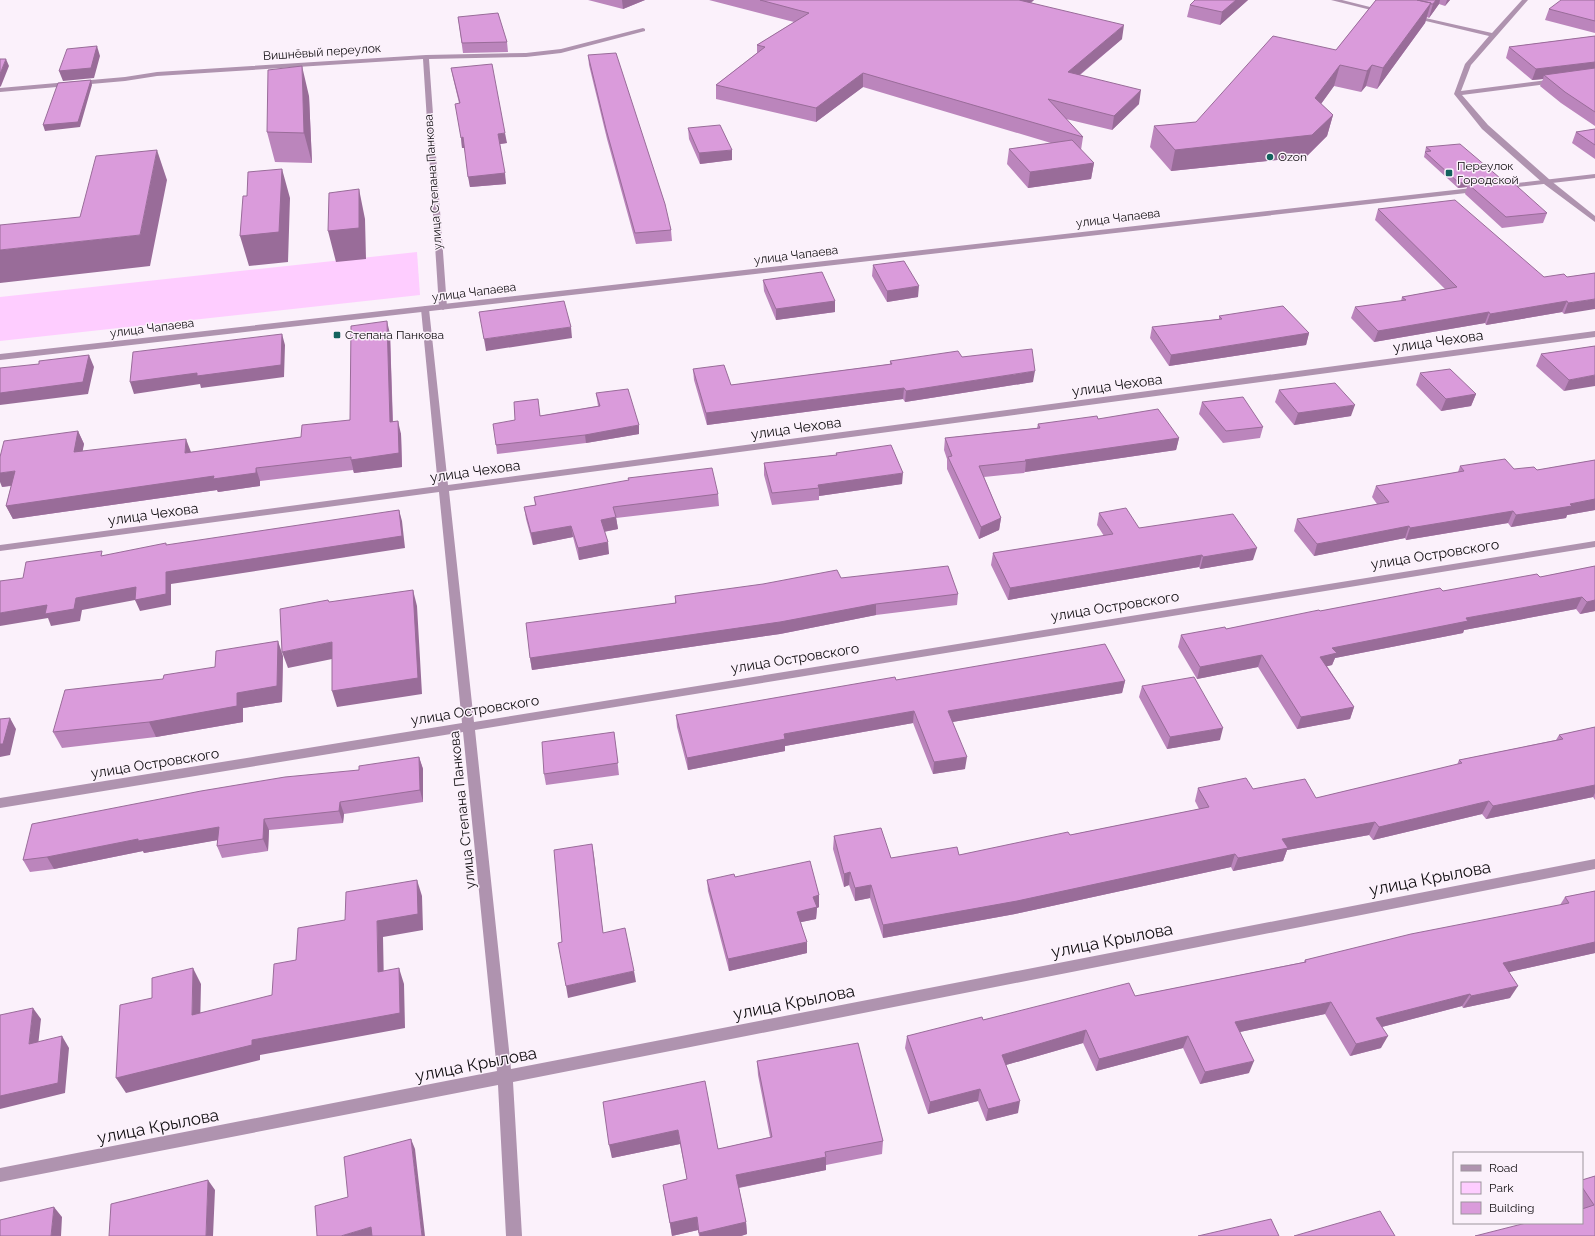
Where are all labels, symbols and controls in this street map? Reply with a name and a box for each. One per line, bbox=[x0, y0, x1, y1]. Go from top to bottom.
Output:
street label: Вишнёвый переулок bbox=[262, 41, 382, 63]
street label: улица Степана Панкова bbox=[421, 114, 445, 250]
place label: Ozon bbox=[1278, 150, 1307, 164]
marker: Ozon bbox=[1265, 152, 1275, 162]
place label: Переулок Городской bbox=[1457, 159, 1519, 187]
marker: Переулок Городской bbox=[1444, 168, 1454, 178]
street label: улица Чапаева bbox=[1075, 206, 1161, 230]
street label: улица Чапаева bbox=[753, 243, 839, 267]
street label: улица Чапаева bbox=[431, 280, 517, 304]
street label: улица Чапаева bbox=[109, 316, 195, 340]
street label: улица Чехова bbox=[1392, 327, 1484, 355]
place label: Степана Панкова bbox=[345, 328, 444, 342]
marker: Степана Панкова bbox=[332, 330, 342, 340]
street label: улица Чехова bbox=[1071, 371, 1163, 399]
street label: улица Чехова bbox=[750, 414, 842, 442]
street label: улица Чехова bbox=[429, 457, 521, 485]
street label: улица Чехова bbox=[107, 500, 199, 528]
street label: улица Островского bbox=[1370, 536, 1500, 572]
street label: улица Островского bbox=[1050, 588, 1180, 624]
street label: улица Островского bbox=[730, 640, 860, 676]
street label: улица Островского bbox=[410, 692, 540, 728]
street label: улица Степана Панкова bbox=[446, 730, 478, 890]
street label: улица Островского bbox=[90, 745, 220, 781]
street label: улица Крылова bbox=[1368, 856, 1492, 900]
street label: улица Крылова bbox=[1050, 918, 1174, 962]
street label: улица Крылова bbox=[732, 980, 856, 1024]
street label: улица Крылова bbox=[414, 1042, 538, 1086]
street label: улица Крылова bbox=[96, 1104, 220, 1148]
legend bbox=[1453, 1152, 1583, 1224]
text: Road bbox=[1489, 1161, 1518, 1175]
text: Park bbox=[1489, 1181, 1514, 1195]
text: Building bbox=[1489, 1201, 1535, 1215]

